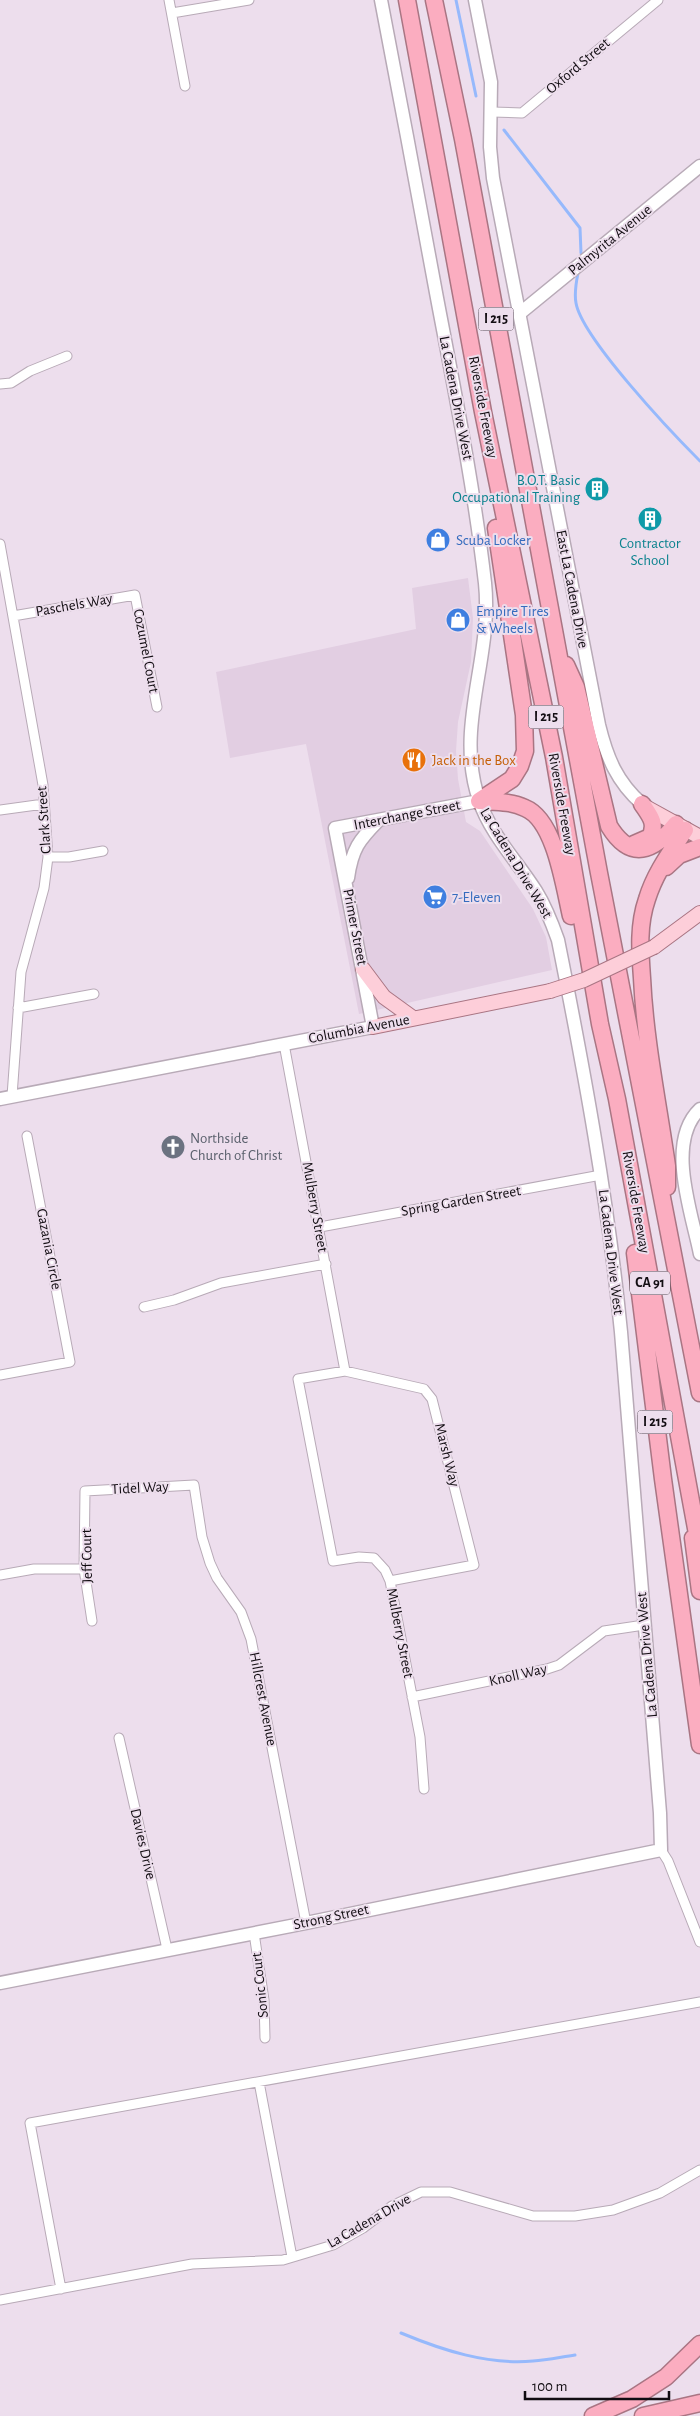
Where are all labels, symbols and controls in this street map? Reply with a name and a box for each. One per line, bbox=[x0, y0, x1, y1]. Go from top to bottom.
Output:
street label: Oxford Street bbox=[543, 35, 613, 97]
street label: Palmyrita Avenue bbox=[565, 202, 655, 278]
road number: I 215 bbox=[478, 308, 514, 330]
street label: La Cadena Drive West bbox=[437, 335, 475, 461]
street label: Riverside Freeway bbox=[466, 355, 500, 460]
place label: B.O.T. Basic Occupational Training bbox=[452, 473, 581, 505]
building icon: B.O.T. Basic Occupational Training bbox=[584, 476, 610, 502]
building icon: Contractor School bbox=[637, 506, 663, 532]
shop icon: Scuba Locker bbox=[425, 527, 451, 553]
street label: East La Cadena Drive bbox=[553, 529, 591, 649]
place label: Scuba Locker bbox=[456, 533, 531, 548]
place label: Contractor School bbox=[619, 536, 681, 568]
street label: Paschels Way bbox=[34, 591, 114, 619]
place label: Empire Tires & Wheels bbox=[476, 604, 549, 636]
shop icon: Empire Tires & Wheels bbox=[445, 607, 471, 633]
street label: Cozumel Court bbox=[130, 608, 162, 695]
road number: I 215 bbox=[528, 706, 564, 729]
restaurant icon: Jack in the Box bbox=[401, 747, 427, 773]
street label: Riverside Freeway bbox=[546, 752, 579, 857]
place label: Jack in the Box bbox=[432, 753, 516, 768]
street label: Clark Street bbox=[34, 785, 54, 854]
street label: Interchange Street bbox=[353, 797, 462, 833]
street label: La Cadena Drive West bbox=[477, 805, 555, 921]
supermarket icon: 7-Eleven bbox=[422, 884, 448, 910]
street label: Primer Street bbox=[340, 887, 370, 967]
place label: 7-Eleven bbox=[452, 890, 501, 905]
street label: Columbia Avenue bbox=[307, 1012, 411, 1046]
place label: Northside Church of Christ bbox=[190, 1131, 283, 1163]
church icon: Northside Church of Christ bbox=[160, 1134, 186, 1160]
street label: Riverside Freeway bbox=[620, 1150, 653, 1255]
street label: Mulberry Street bbox=[300, 1161, 330, 1254]
street label: Spring Garden Street bbox=[400, 1183, 522, 1219]
street label: La Cadena Drive West bbox=[596, 1189, 626, 1316]
street label: Gazania Circle bbox=[34, 1207, 64, 1291]
road number: CA 91 bbox=[630, 1272, 670, 1295]
road number: I 215 bbox=[638, 1410, 672, 1434]
street label: Marsh Way bbox=[432, 1422, 462, 1489]
street label: Tidel Way bbox=[111, 1479, 170, 1497]
street label: Jeff Court bbox=[79, 1528, 95, 1584]
street label: Mulberry Street bbox=[384, 1587, 416, 1680]
street label: La Cadena Drive West bbox=[634, 1591, 660, 1718]
street label: Hillcrest Avenue bbox=[247, 1651, 279, 1747]
street label: Knoll Way bbox=[488, 1661, 549, 1689]
street label: Davies Drive bbox=[128, 1807, 158, 1881]
street label: Strong Street bbox=[292, 1902, 370, 1932]
street label: Sonic Court bbox=[249, 1951, 271, 2018]
street label: La Cadena Drive bbox=[325, 2191, 413, 2251]
scale bar bbox=[525, 2368, 669, 2400]
text: 100 m bbox=[532, 2379, 567, 2394]

